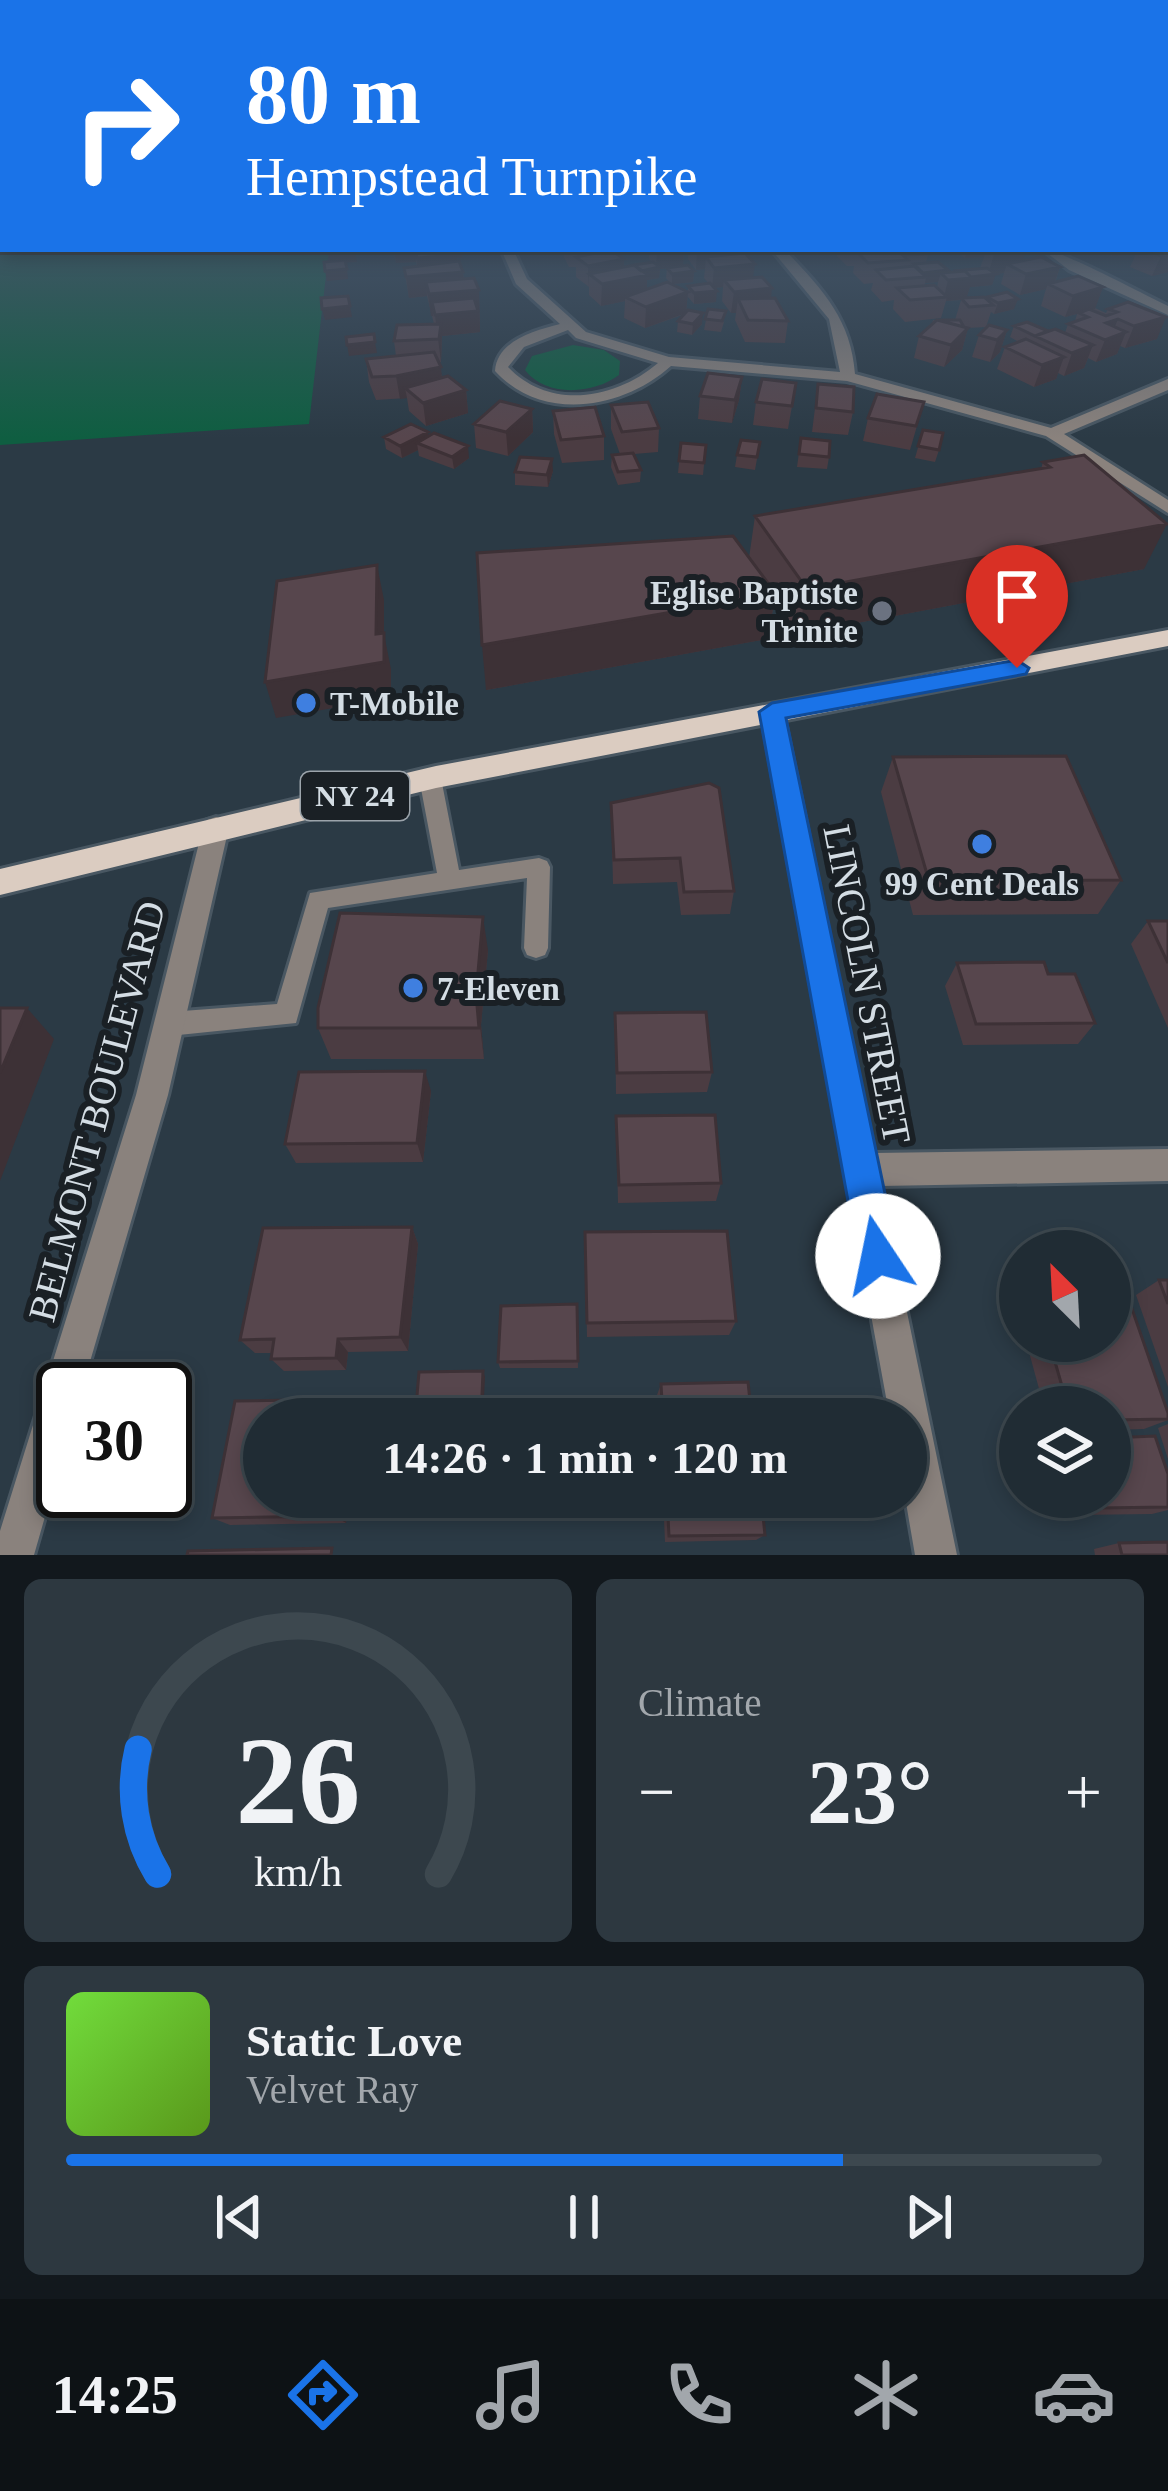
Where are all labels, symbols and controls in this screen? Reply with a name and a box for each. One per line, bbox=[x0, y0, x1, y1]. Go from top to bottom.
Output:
icon: right bbox=[48, 48, 204, 204]
text: 80 m bbox=[246, 48, 421, 141]
text: Hempstead Turnpike bbox=[246, 147, 698, 207]
pin bbox=[966, 545, 1068, 668]
icon: arrive bbox=[984, 563, 1050, 629]
place label: Eglise Baptiste Trinite bbox=[650, 575, 858, 649]
marker: Eglise Baptiste Trinite bbox=[869, 598, 895, 624]
place label: T-Mobile bbox=[330, 686, 459, 722]
marker: T-Mobile bbox=[293, 690, 319, 716]
road number: NY 24 bbox=[301, 772, 409, 820]
street label: LINCOLN STREET bbox=[816, 821, 920, 1147]
marker: 99 Cent Deals bbox=[969, 831, 995, 857]
place label: 99 Cent Deals bbox=[885, 866, 1079, 902]
street label: BELMONT BOULEVARD bbox=[20, 896, 173, 1326]
place label: 7-Eleven bbox=[437, 971, 560, 1007]
marker: 7-Eleven bbox=[400, 975, 426, 1001]
position arrow bbox=[815, 1193, 941, 1319]
north arrow bbox=[999, 1230, 1131, 1362]
map controls bbox=[999, 1230, 1131, 1518]
speed limit sign: 30 bbox=[36, 1362, 192, 1518]
button: layers bbox=[999, 1386, 1131, 1518]
text: 14:26 · 1 min · 120 m bbox=[383, 1433, 788, 1483]
text: Climate bbox=[638, 1681, 761, 1724]
text: 26 bbox=[236, 1712, 360, 1850]
text: 23° bbox=[807, 1743, 933, 1842]
text: − bbox=[638, 1755, 675, 1828]
text: + bbox=[1065, 1755, 1102, 1828]
text: km/h bbox=[254, 1847, 342, 1894]
text: Static Love bbox=[246, 2016, 462, 2066]
text: Velvet Ray bbox=[246, 2068, 418, 2111]
icon: previous bbox=[206, 2184, 272, 2250]
icon: pause bbox=[551, 2184, 617, 2250]
icon: next bbox=[896, 2184, 962, 2250]
icon: directions bbox=[281, 2353, 365, 2437]
icon: music bbox=[469, 2353, 553, 2437]
icon: phone bbox=[657, 2353, 741, 2437]
icon: climate bbox=[844, 2353, 928, 2437]
icon: car bbox=[1032, 2353, 1116, 2437]
text: 14:25 bbox=[52, 2365, 178, 2425]

